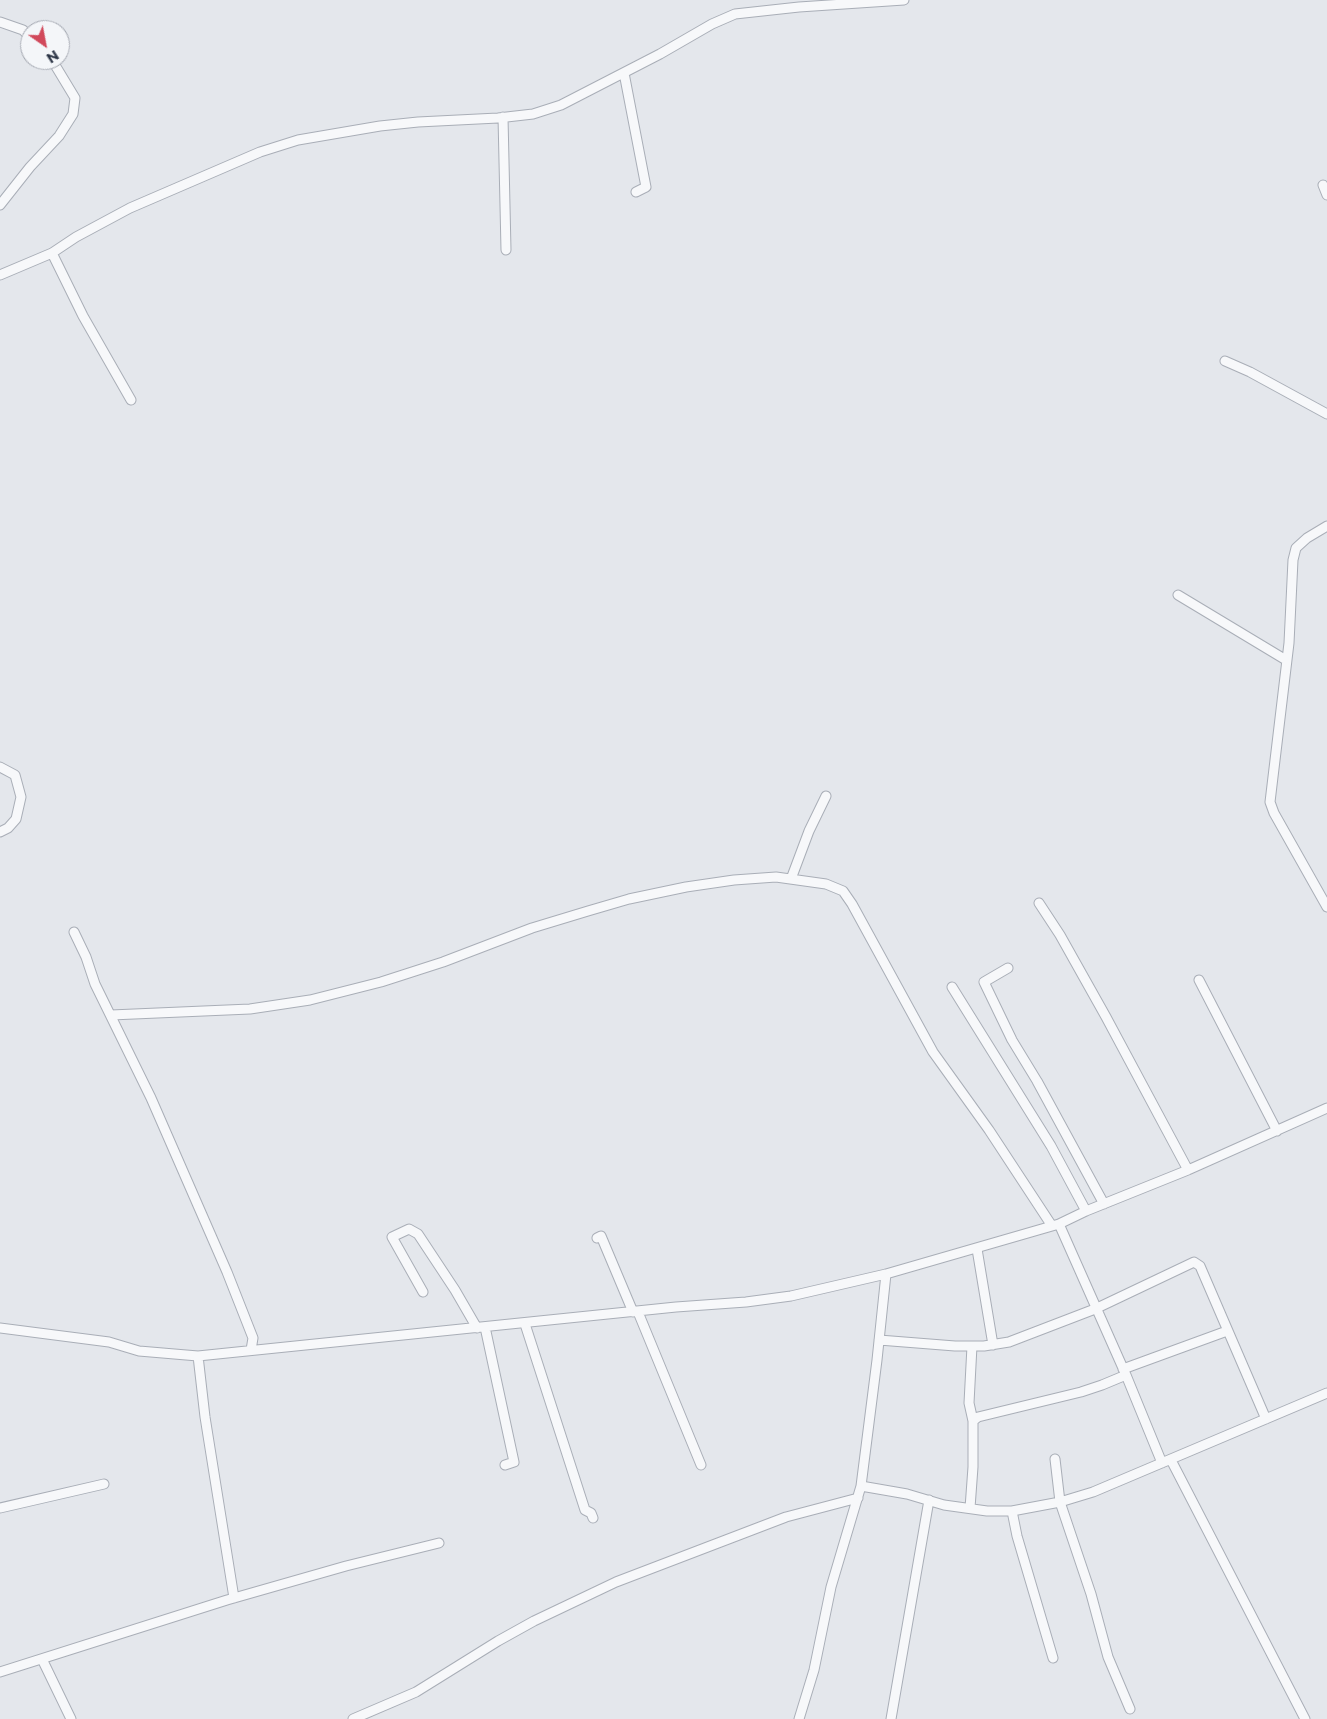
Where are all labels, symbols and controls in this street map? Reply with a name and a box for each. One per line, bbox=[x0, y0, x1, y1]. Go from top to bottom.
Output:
north arrow bbox=[20, 20, 70, 70]
text: N bbox=[43, 46, 62, 67]

